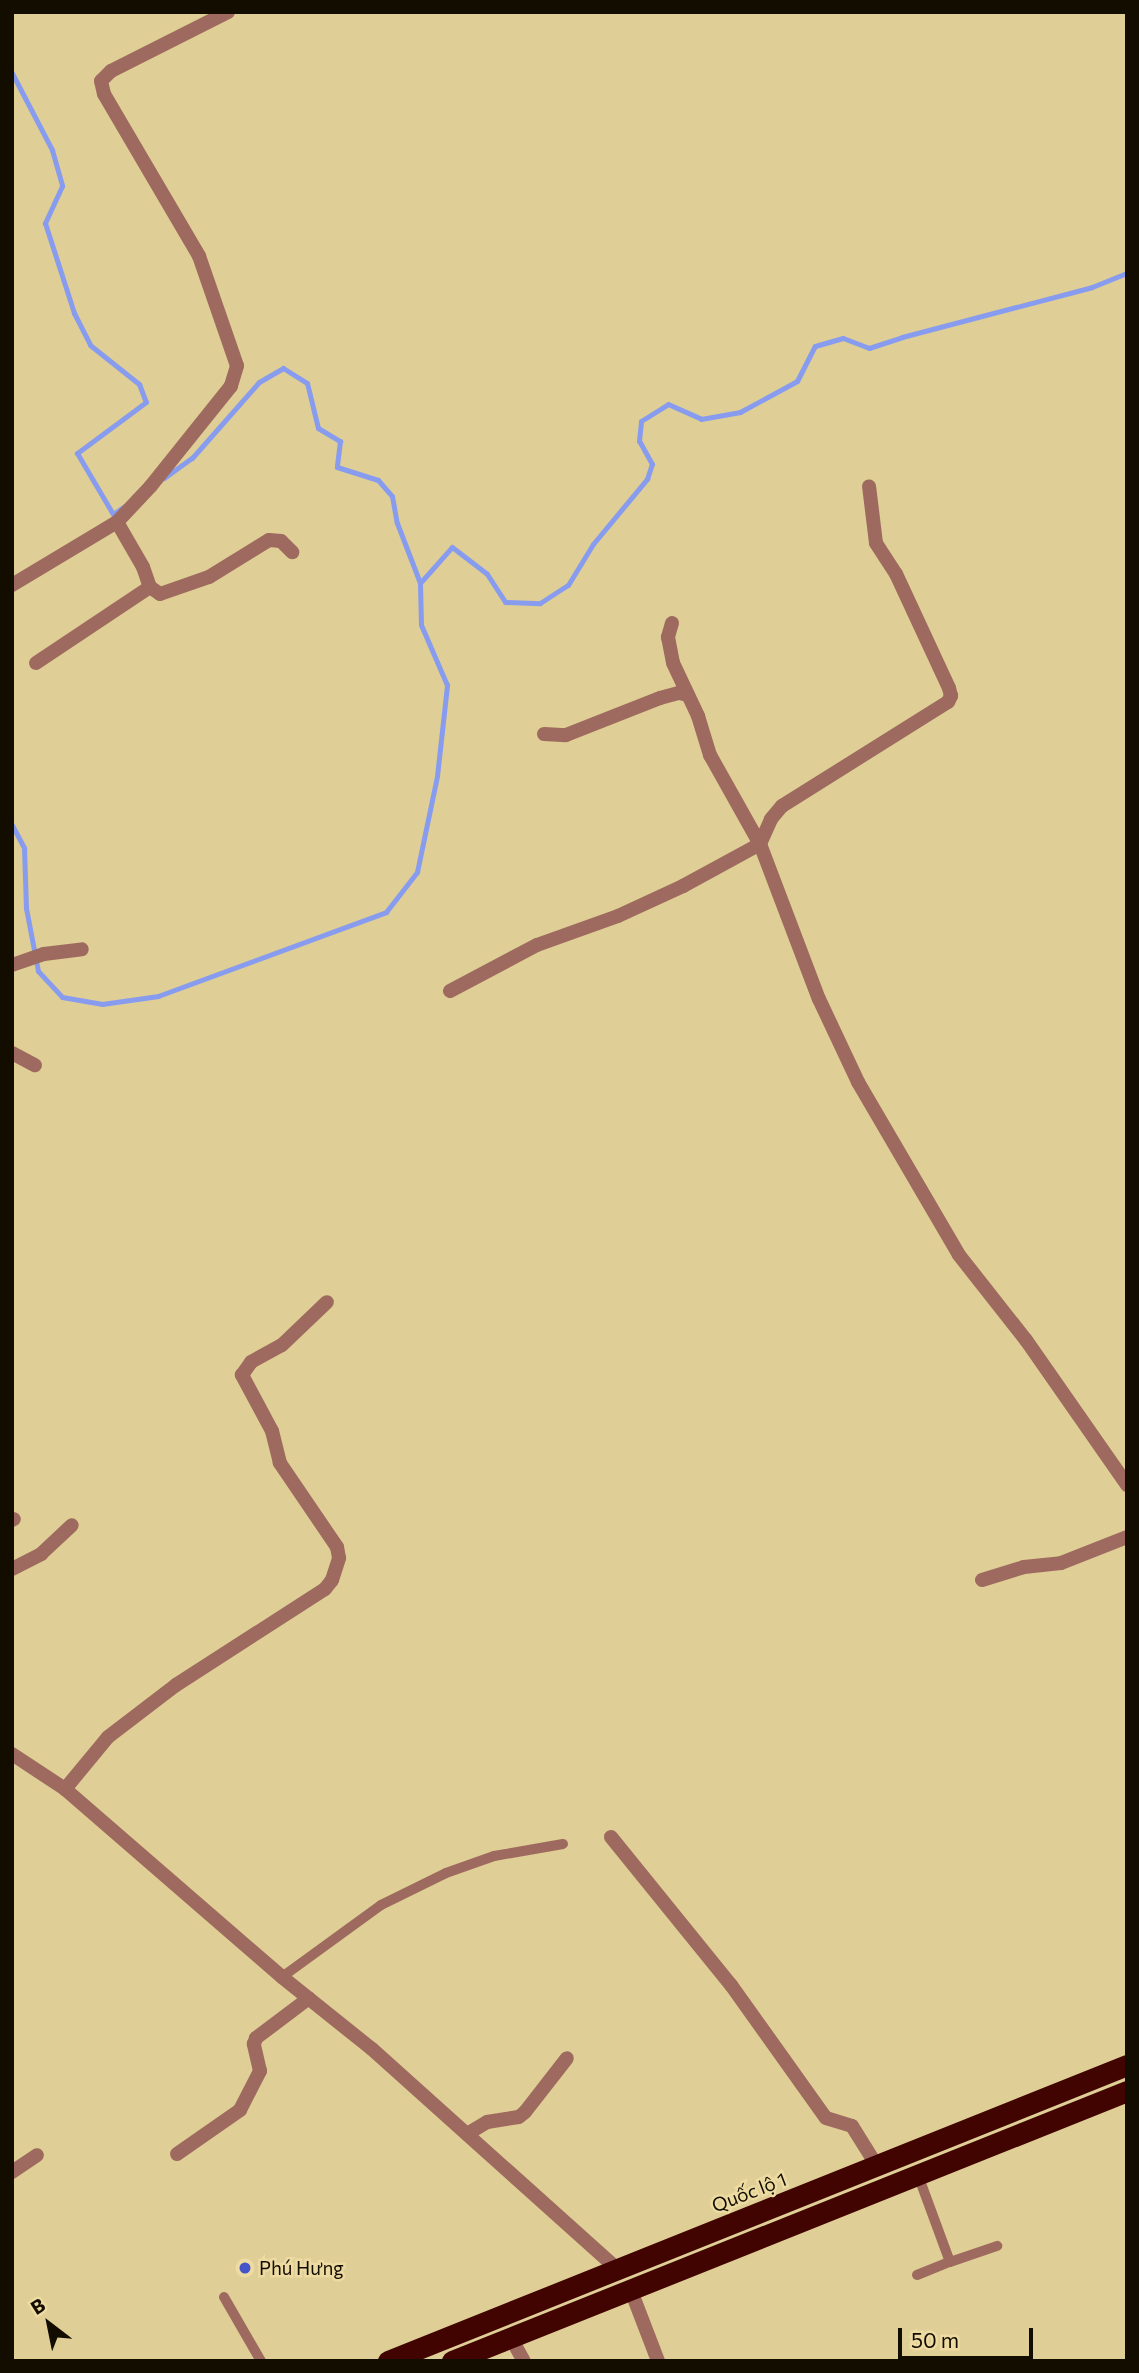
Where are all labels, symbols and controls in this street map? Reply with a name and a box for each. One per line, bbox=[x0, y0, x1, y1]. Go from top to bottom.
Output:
street label: Quốc lộ 1 bbox=[708, 2167, 790, 2217]
place label: Phú Hưng bbox=[259, 2257, 344, 2279]
marker: Phú Hưng bbox=[237, 2260, 253, 2276]
north arrow bbox=[14, 2289, 84, 2359]
text: B bbox=[26, 2293, 49, 2319]
scale bar bbox=[901, 2314, 1036, 2358]
text: 50 m bbox=[911, 2327, 959, 2352]

